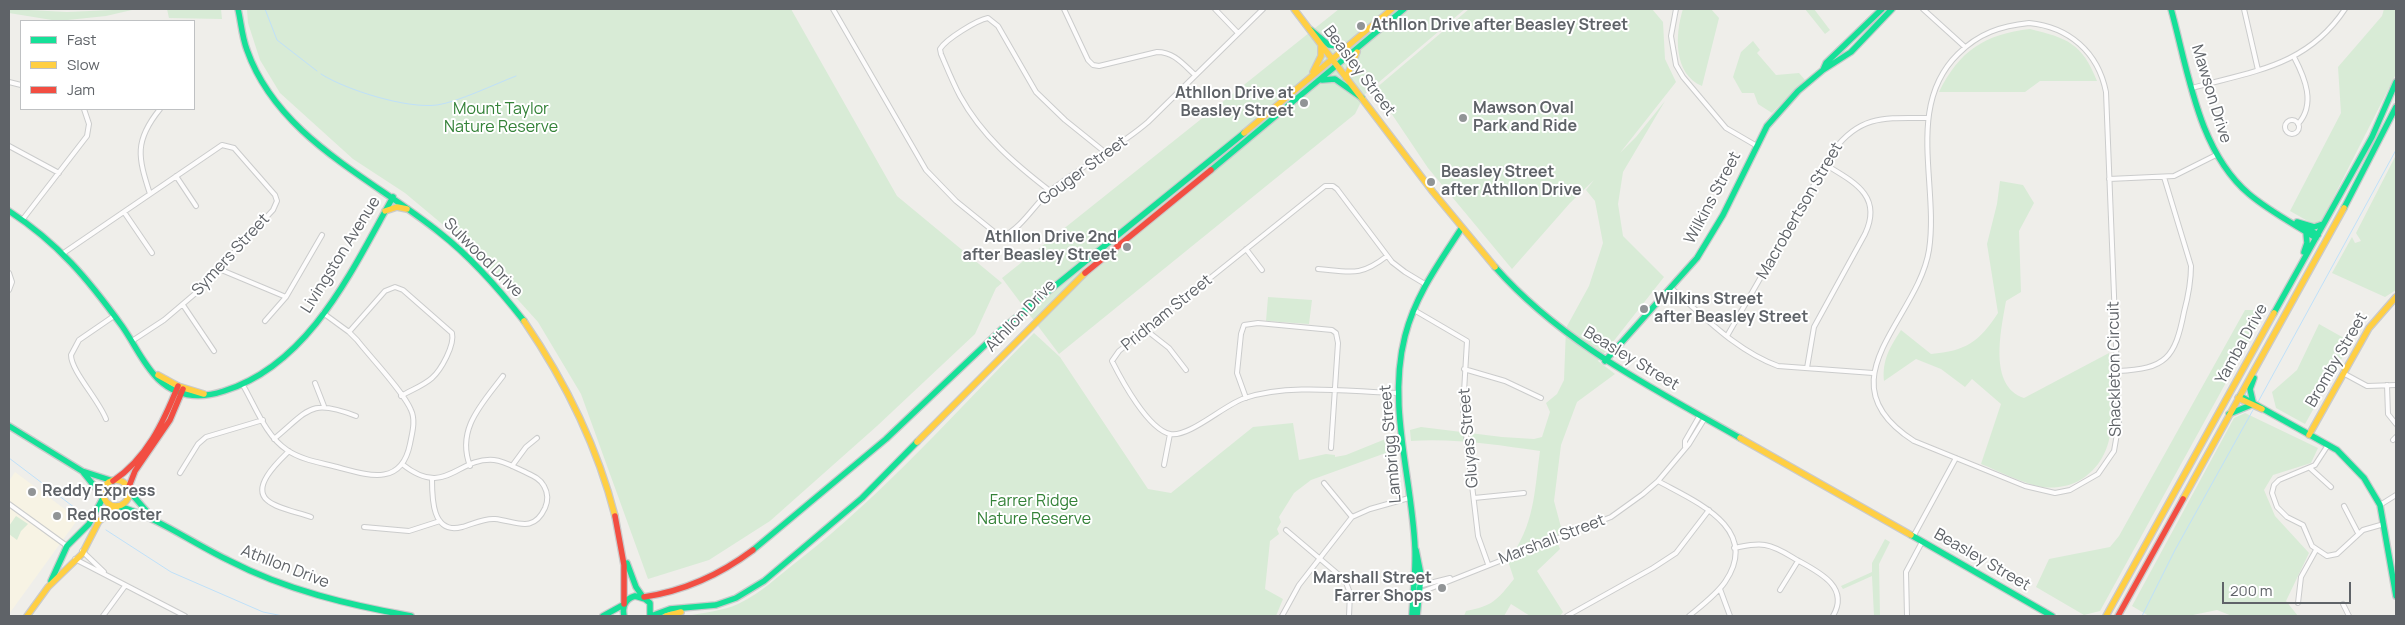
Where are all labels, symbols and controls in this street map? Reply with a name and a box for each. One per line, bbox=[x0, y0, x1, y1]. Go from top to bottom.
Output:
place label: Athllon Drive after Beasley Street bbox=[1371, 16, 1628, 36]
legend bbox=[20, 20, 195, 110]
marker: Athllon Drive after Beasley Street bbox=[1355, 20, 1367, 32]
street label: Beasley Street bbox=[1319, 22, 1399, 120]
text: Fast bbox=[67, 29, 96, 50]
street label: Mawson Drive bbox=[2187, 42, 2235, 146]
text: Slow bbox=[67, 54, 100, 75]
text: Jam bbox=[67, 79, 95, 100]
place label: Athllon Drive at Beasley Street bbox=[1175, 84, 1294, 122]
marker: Athllon Drive at Beasley Street bbox=[1298, 97, 1310, 109]
place label: Mawson Oval Park and Ride bbox=[1473, 99, 1577, 137]
park label: Mount Taylor Nature Reserve bbox=[444, 100, 558, 138]
marker: Mawson Oval Park and Ride bbox=[1457, 112, 1469, 124]
street label: Gouger Street bbox=[1035, 132, 1131, 210]
street label: Macrobertson Street bbox=[1753, 139, 1847, 283]
street label: Wilkins Street bbox=[1681, 149, 1745, 247]
place label: Beasley Street after Athllon Drive bbox=[1441, 163, 1582, 201]
marker: Beasley Street after Athllon Drive bbox=[1425, 176, 1437, 188]
street label: Livingston Avenue bbox=[297, 193, 385, 317]
street label: Symers Street bbox=[188, 210, 274, 300]
street label: Sulwood Drive bbox=[439, 214, 527, 302]
place label: Athllon Drive 2nd after Beasley Street bbox=[963, 228, 1117, 266]
marker: Athllon Drive 2nd after Beasley Street bbox=[1121, 241, 1133, 253]
street label: Pridham Street bbox=[1118, 271, 1216, 355]
street label: Athllon Drive bbox=[982, 276, 1060, 356]
place label: Wilkins Street after Beasley Street bbox=[1654, 290, 1808, 328]
street label: Yamba Drive bbox=[2212, 300, 2272, 388]
street label: Shackleton Circuit bbox=[2104, 301, 2126, 437]
marker: Wilkins Street after Beasley Street bbox=[1638, 303, 1650, 315]
street label: Bromby Street bbox=[2302, 309, 2372, 411]
street label: Beasley Street bbox=[1580, 323, 1682, 395]
street label: Lambrigg Street bbox=[1376, 384, 1406, 504]
street label: Gluyas Street bbox=[1455, 387, 1483, 489]
place label: Reddy Express bbox=[42, 482, 155, 502]
marker: Reddy Express bbox=[26, 486, 38, 498]
park label: Farrer Ridge Nature Reserve bbox=[977, 492, 1091, 530]
place label: Red Rooster bbox=[67, 506, 162, 526]
marker: Red Rooster bbox=[51, 510, 63, 522]
street label: Marshall Street bbox=[1496, 511, 1608, 569]
street label: Beasley Street bbox=[1931, 525, 2033, 595]
street label: Athllon Drive bbox=[238, 541, 332, 593]
place label: Marshall Street Farrer Shops bbox=[1313, 569, 1432, 607]
scale bar bbox=[2225, 572, 2354, 604]
text: 200 m bbox=[2230, 580, 2273, 601]
marker: Marshall Street Farrer Shops bbox=[1436, 582, 1448, 594]

